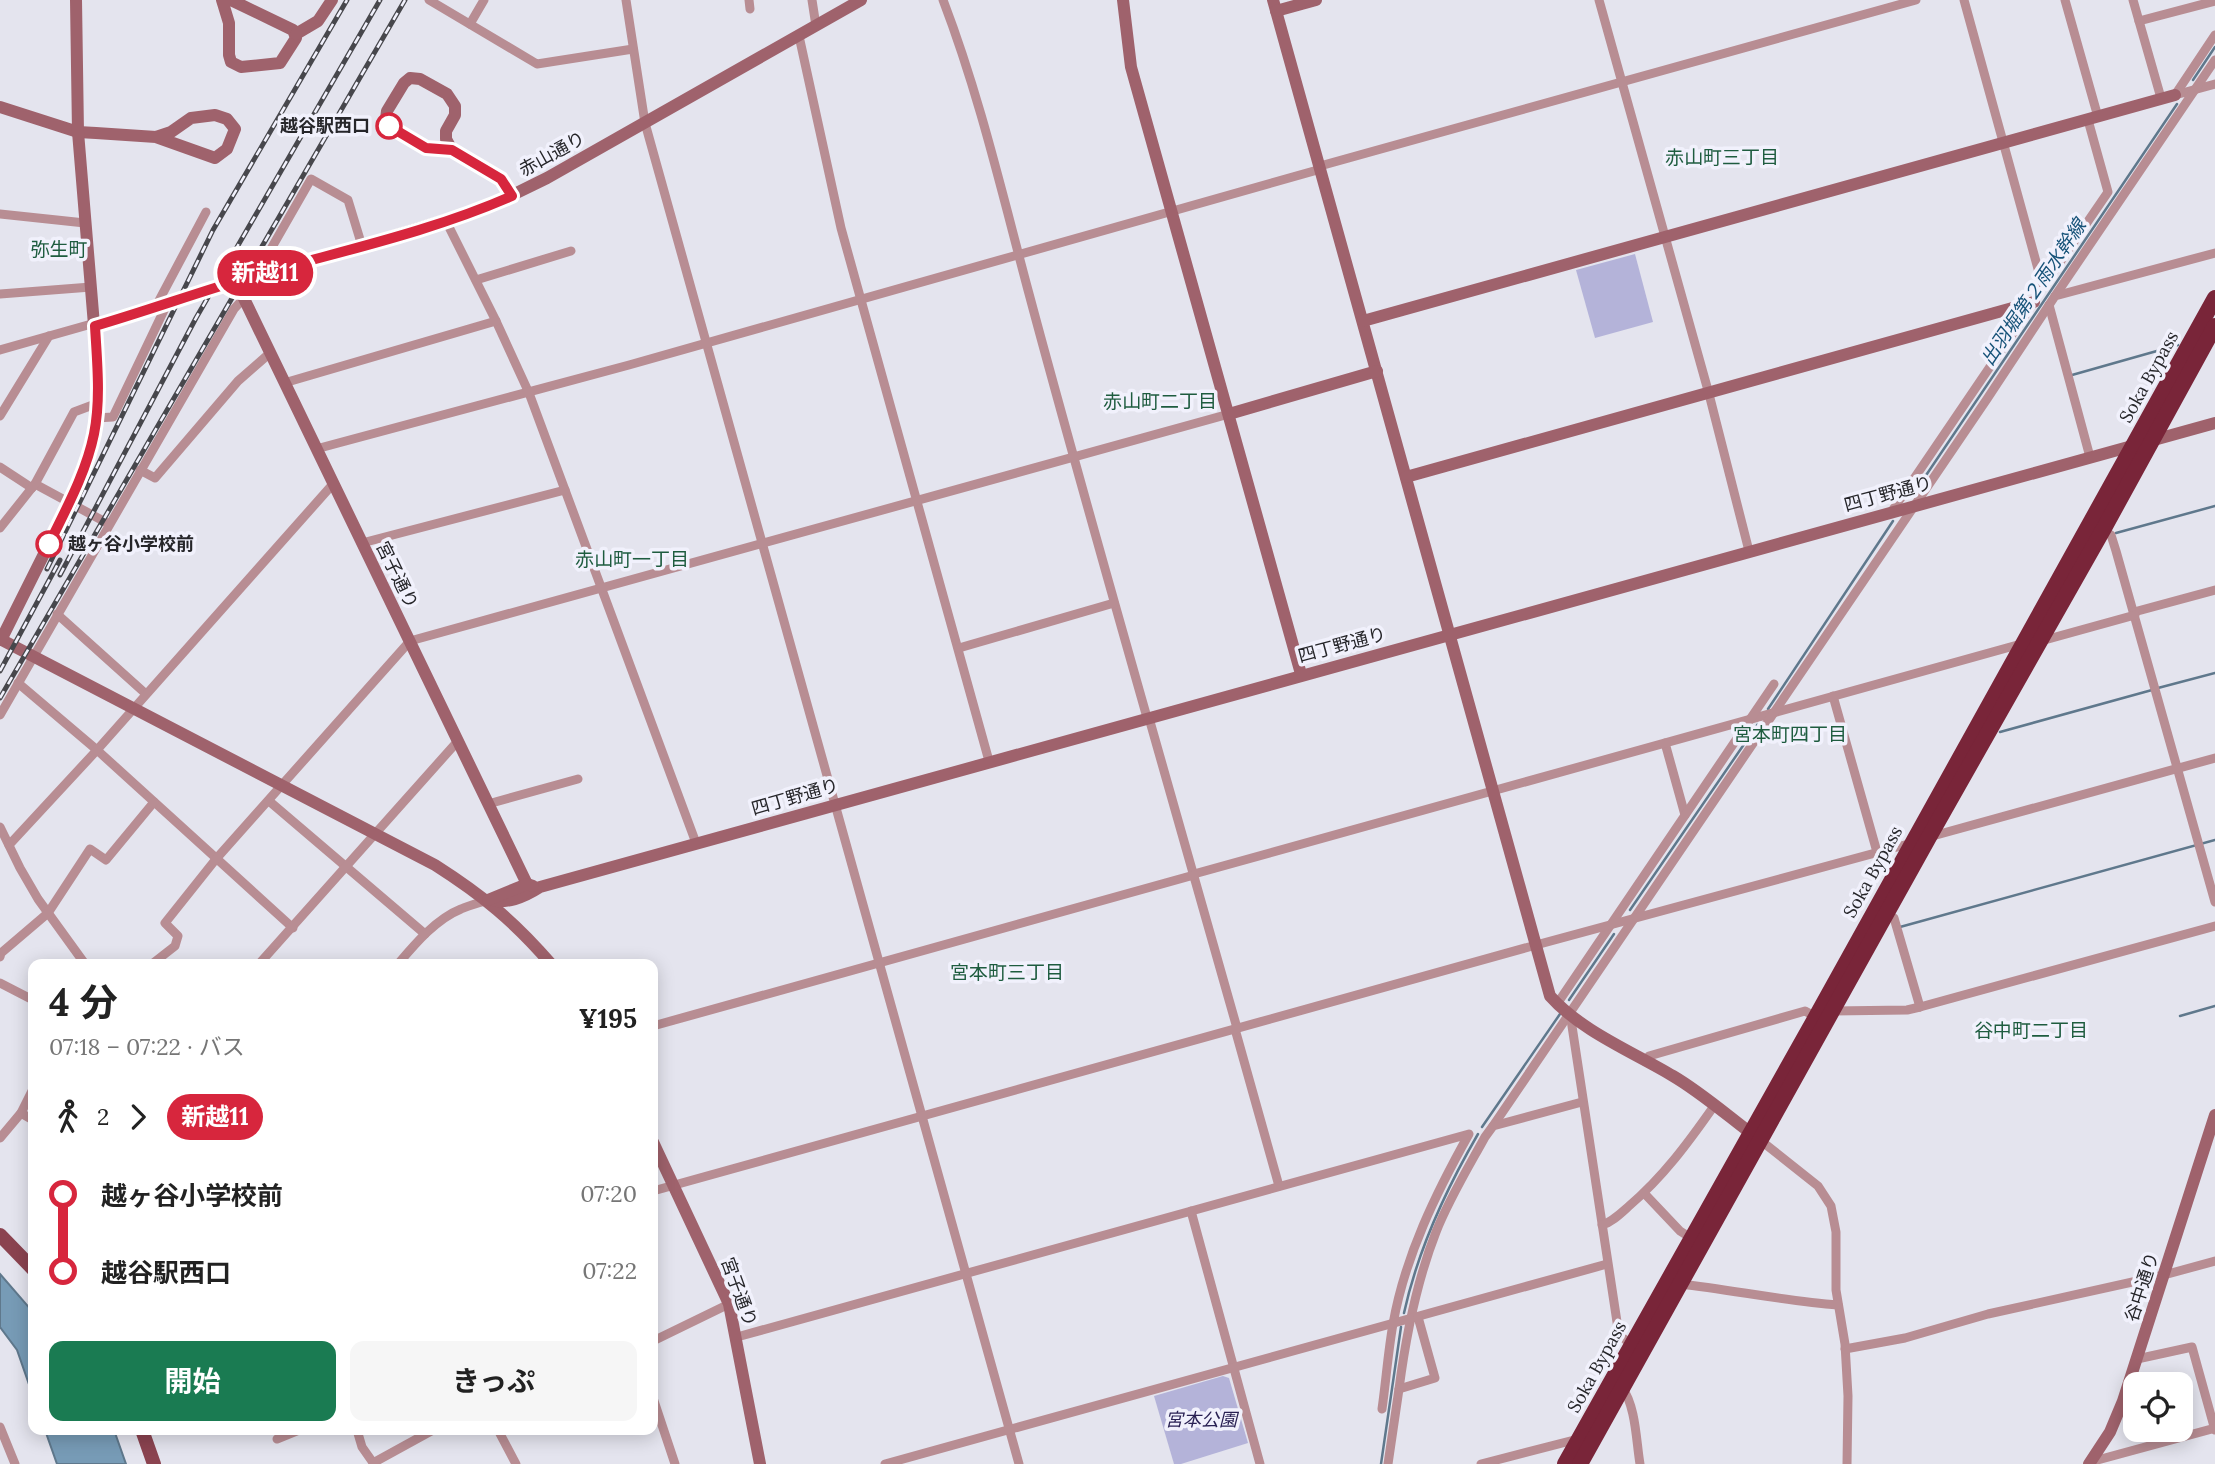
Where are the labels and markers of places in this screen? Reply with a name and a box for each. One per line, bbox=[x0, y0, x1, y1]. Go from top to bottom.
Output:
marker: 越谷駅西口 bbox=[376, 113, 402, 139]
place label: 越谷駅西口 bbox=[280, 114, 370, 137]
marker: 越ヶ谷小学校前 bbox=[36, 531, 62, 557]
place label: 越ヶ谷小学校前 bbox=[68, 532, 194, 555]

